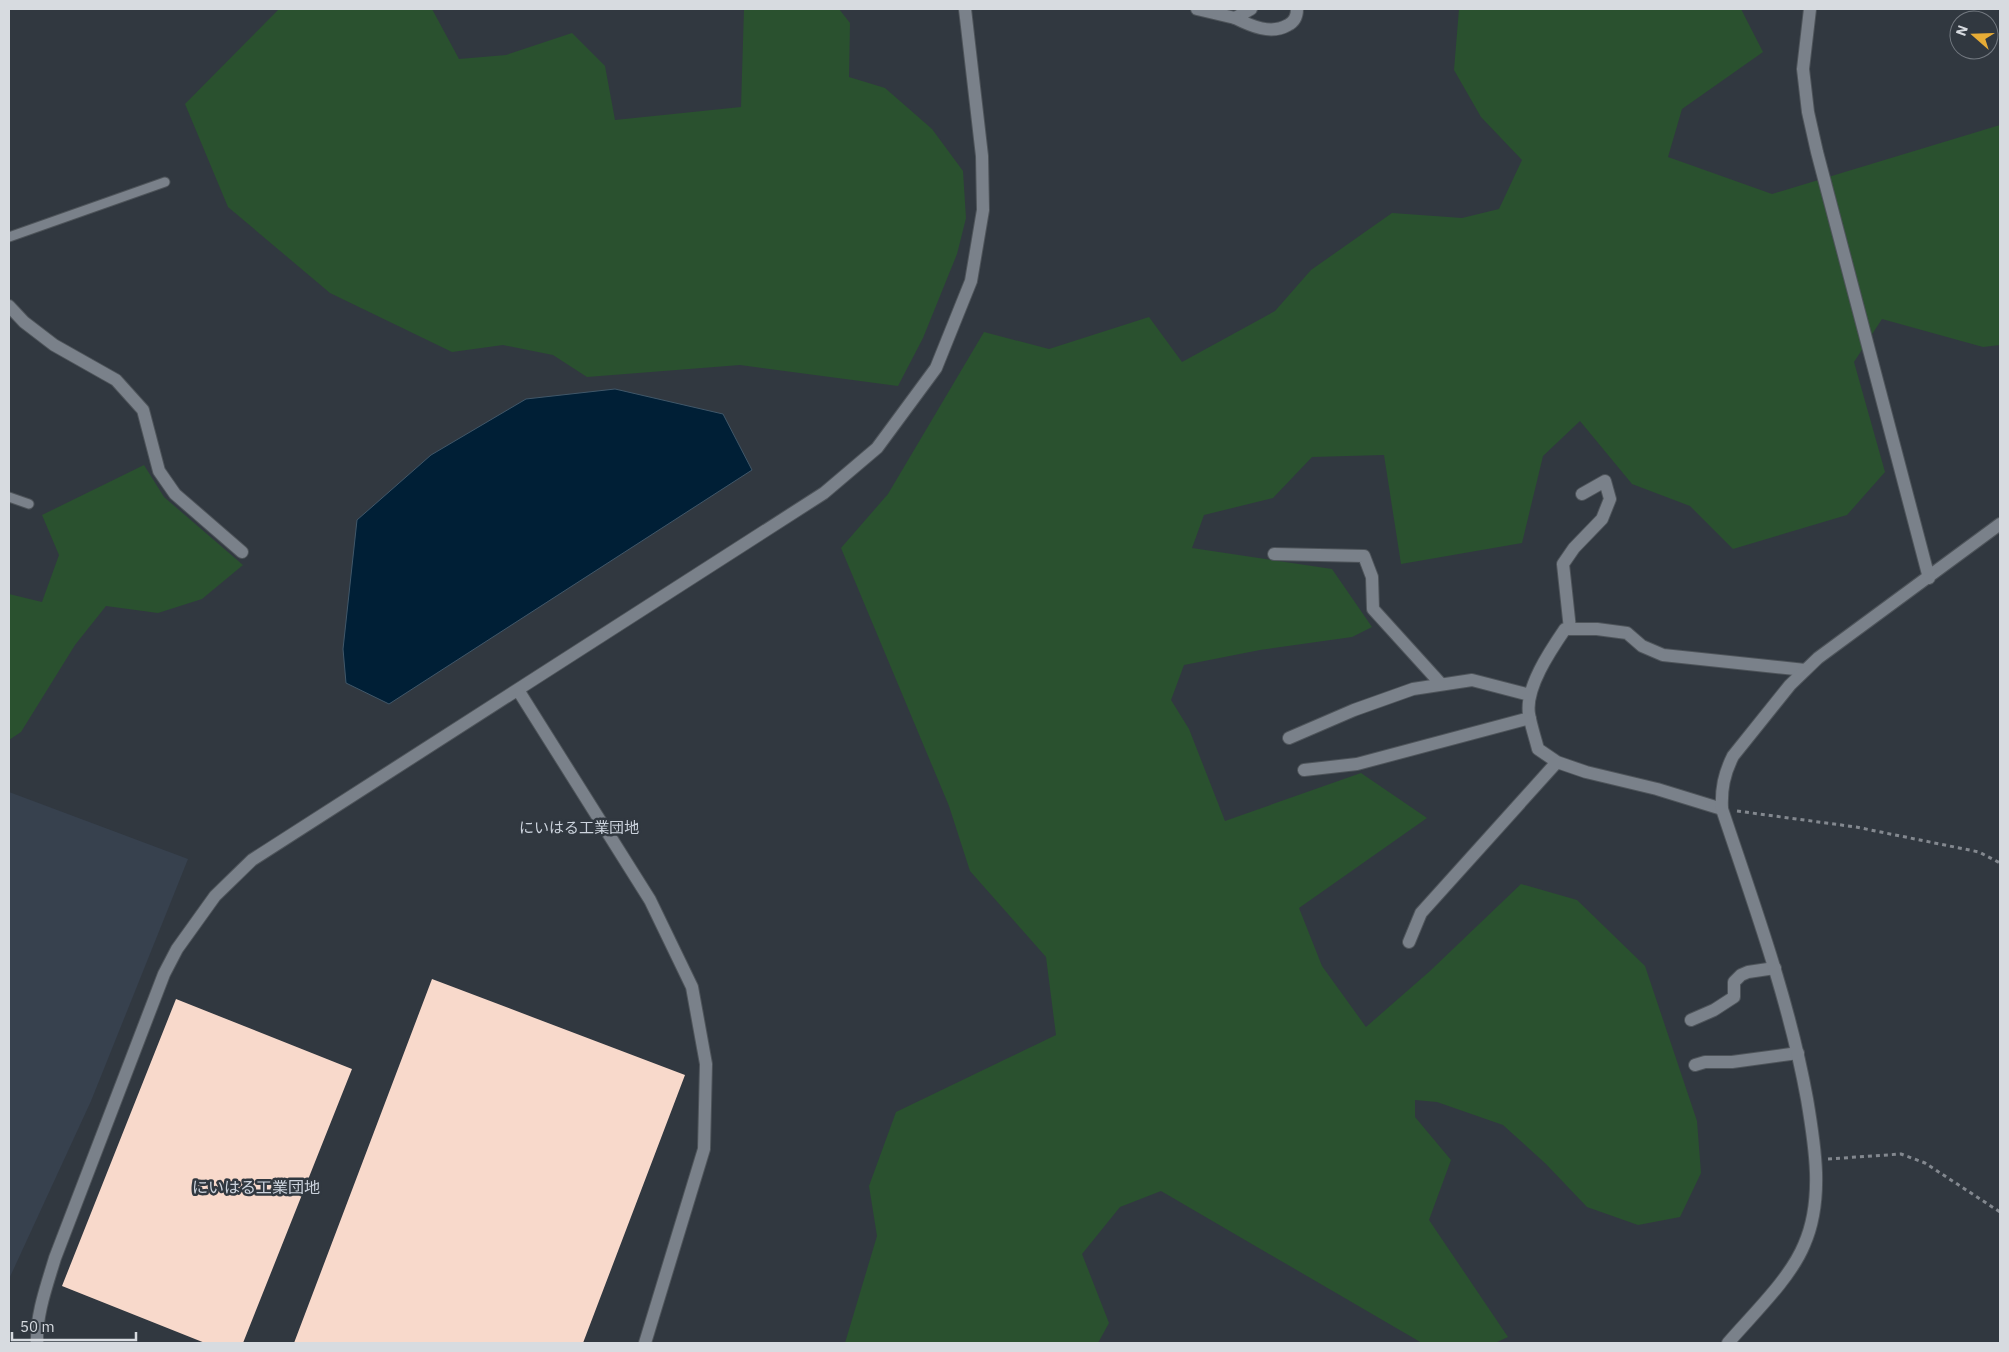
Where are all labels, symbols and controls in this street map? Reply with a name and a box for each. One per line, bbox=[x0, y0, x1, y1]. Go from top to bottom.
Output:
north arrow bbox=[1949, 10, 1999, 60]
text: N bbox=[1952, 23, 1972, 38]
district label: にいはる工業団地 bbox=[519, 818, 639, 837]
district label: にいはる工業団地 bbox=[192, 1177, 320, 1197]
scale bar bbox=[12, 1310, 136, 1342]
text: 50 m bbox=[20, 1317, 55, 1336]

